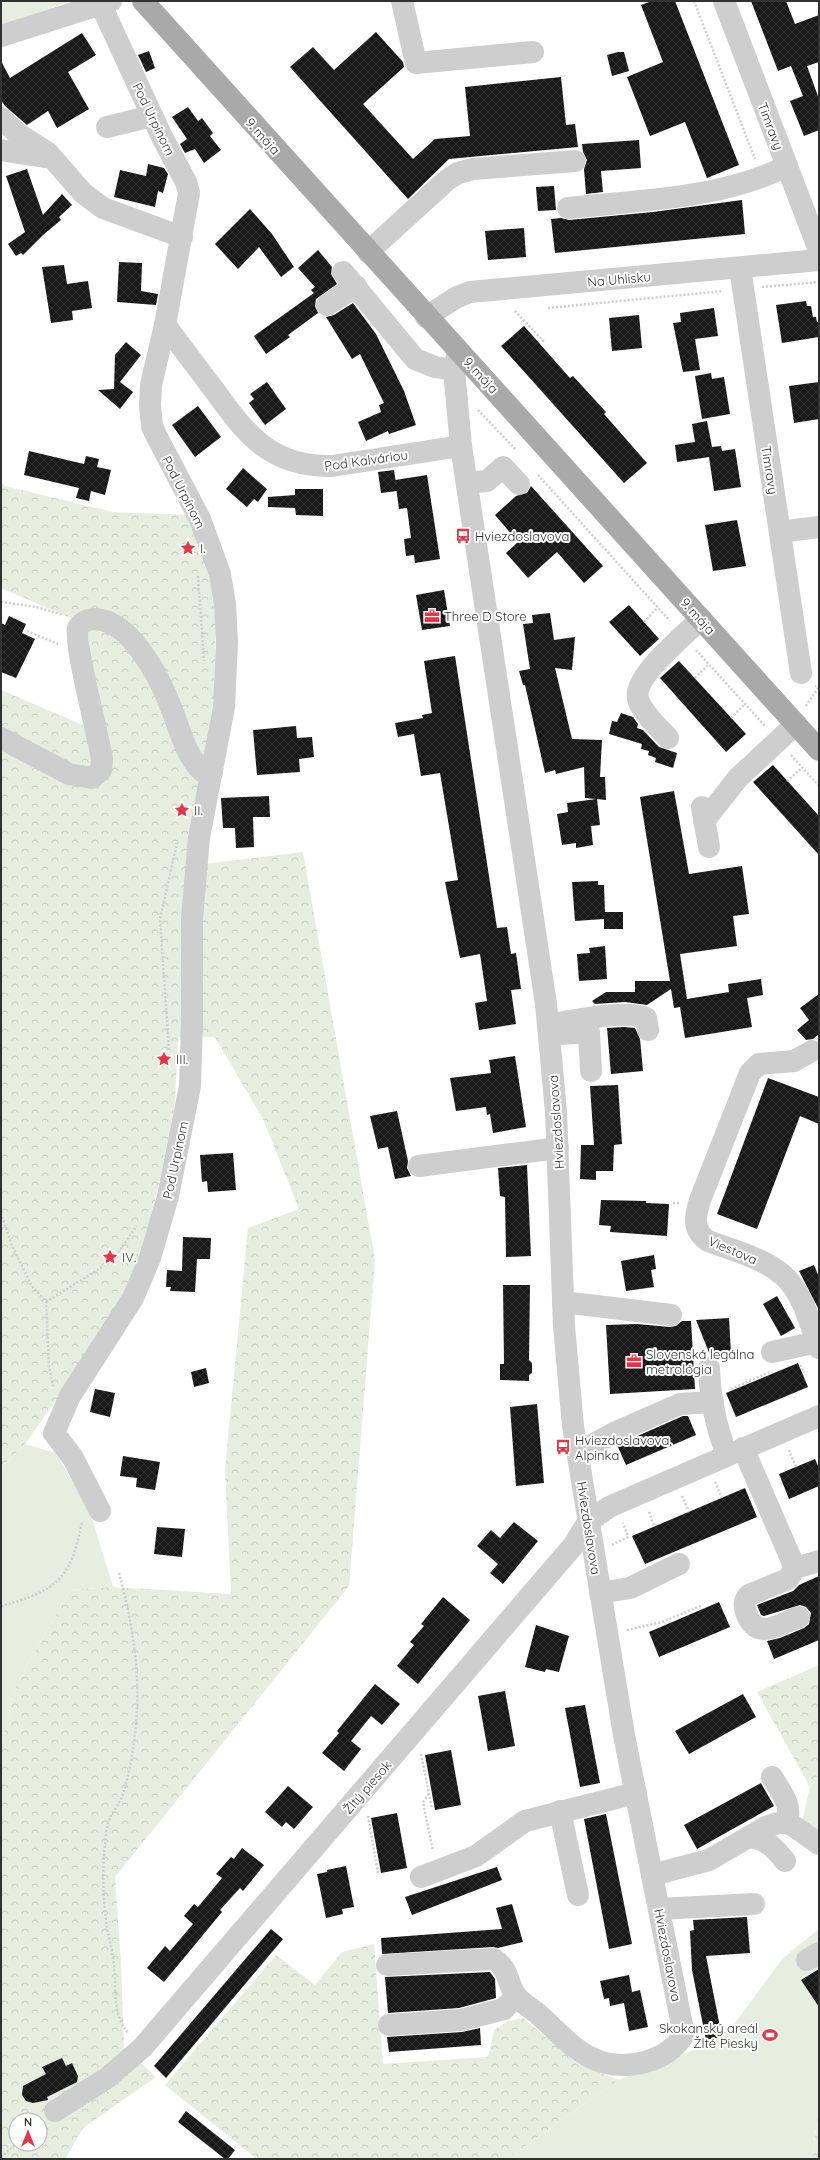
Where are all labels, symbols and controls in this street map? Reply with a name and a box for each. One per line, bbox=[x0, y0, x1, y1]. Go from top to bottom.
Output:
street label: Pod Urpínom bbox=[129, 80, 179, 158]
street label: Timravy bbox=[755, 100, 787, 152]
street label: 9. mája bbox=[242, 114, 284, 158]
street label: Na Uhlisku bbox=[587, 268, 651, 290]
street label: 9. mája bbox=[460, 354, 502, 396]
street label: Timravy bbox=[758, 444, 782, 496]
street label: Pod Kalváriou bbox=[323, 446, 409, 474]
street label: Pod Urpínom bbox=[159, 453, 209, 531]
bus stop icon: Hviezdoslavova bbox=[454, 527, 472, 545]
place label: Hviezdoslavova bbox=[475, 528, 569, 544]
place icon: I. bbox=[179, 539, 197, 557]
place label: I. bbox=[200, 540, 206, 556]
street label: 9. mája bbox=[677, 594, 719, 638]
office icon: Three D Store bbox=[423, 607, 441, 625]
place label: Three D Store bbox=[444, 608, 527, 624]
place icon: II. bbox=[173, 801, 191, 819]
place label: II. bbox=[194, 802, 203, 818]
place icon: III. bbox=[155, 1050, 173, 1068]
place label: III. bbox=[176, 1051, 188, 1067]
street label: Hviezdoslavova bbox=[545, 1074, 567, 1170]
street label: Pod Urpínom bbox=[159, 1120, 191, 1200]
street label: Viestova bbox=[706, 1233, 760, 1267]
place icon: IV. bbox=[101, 1248, 119, 1266]
place label: IV. bbox=[122, 1249, 136, 1265]
place label: Slovenská legálna metrológia bbox=[646, 1346, 755, 1377]
office icon: Slovenská legálna metrológia bbox=[625, 1352, 643, 1370]
place label: Hviezdoslavova, Alpinka bbox=[575, 1432, 672, 1463]
bus stop icon: Hviezdoslavova, Alpinka bbox=[554, 1438, 572, 1456]
street label: Hviezdoslavova bbox=[574, 1480, 604, 1576]
street label: Žltý piesok bbox=[339, 1757, 395, 1817]
street label: Hviezdoslavova bbox=[651, 1907, 685, 2003]
place label: Skokanský areál Žlté Piesky bbox=[659, 2020, 758, 2051]
sports icon: Skokanský areál Žlté Piesky bbox=[761, 2026, 779, 2044]
north arrow bbox=[8, 2112, 48, 2152]
text: N bbox=[24, 2115, 32, 2129]

